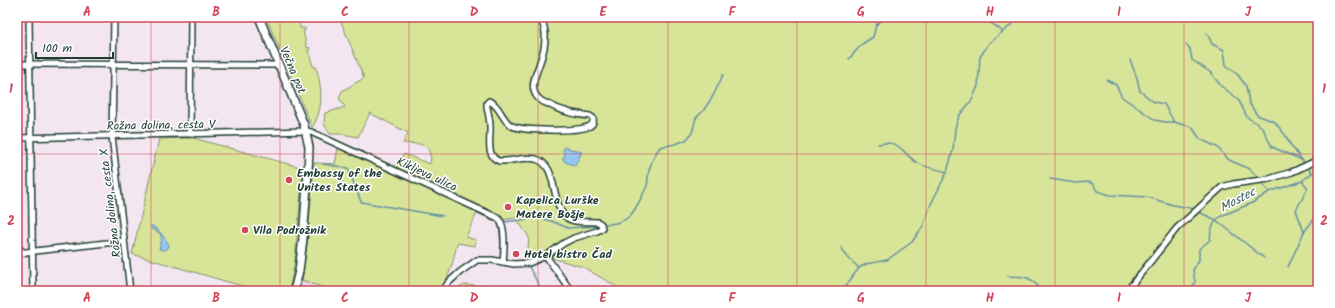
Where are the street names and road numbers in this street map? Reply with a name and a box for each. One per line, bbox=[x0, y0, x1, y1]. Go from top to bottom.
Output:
street label: Večna pot bbox=[274, 44, 311, 97]
street label: Rožna dolina, cesta V bbox=[107, 115, 217, 136]
street label: Rožna dolina, cesta X bbox=[94, 147, 127, 259]
street label: Kikljeva ulica bbox=[393, 152, 461, 197]

